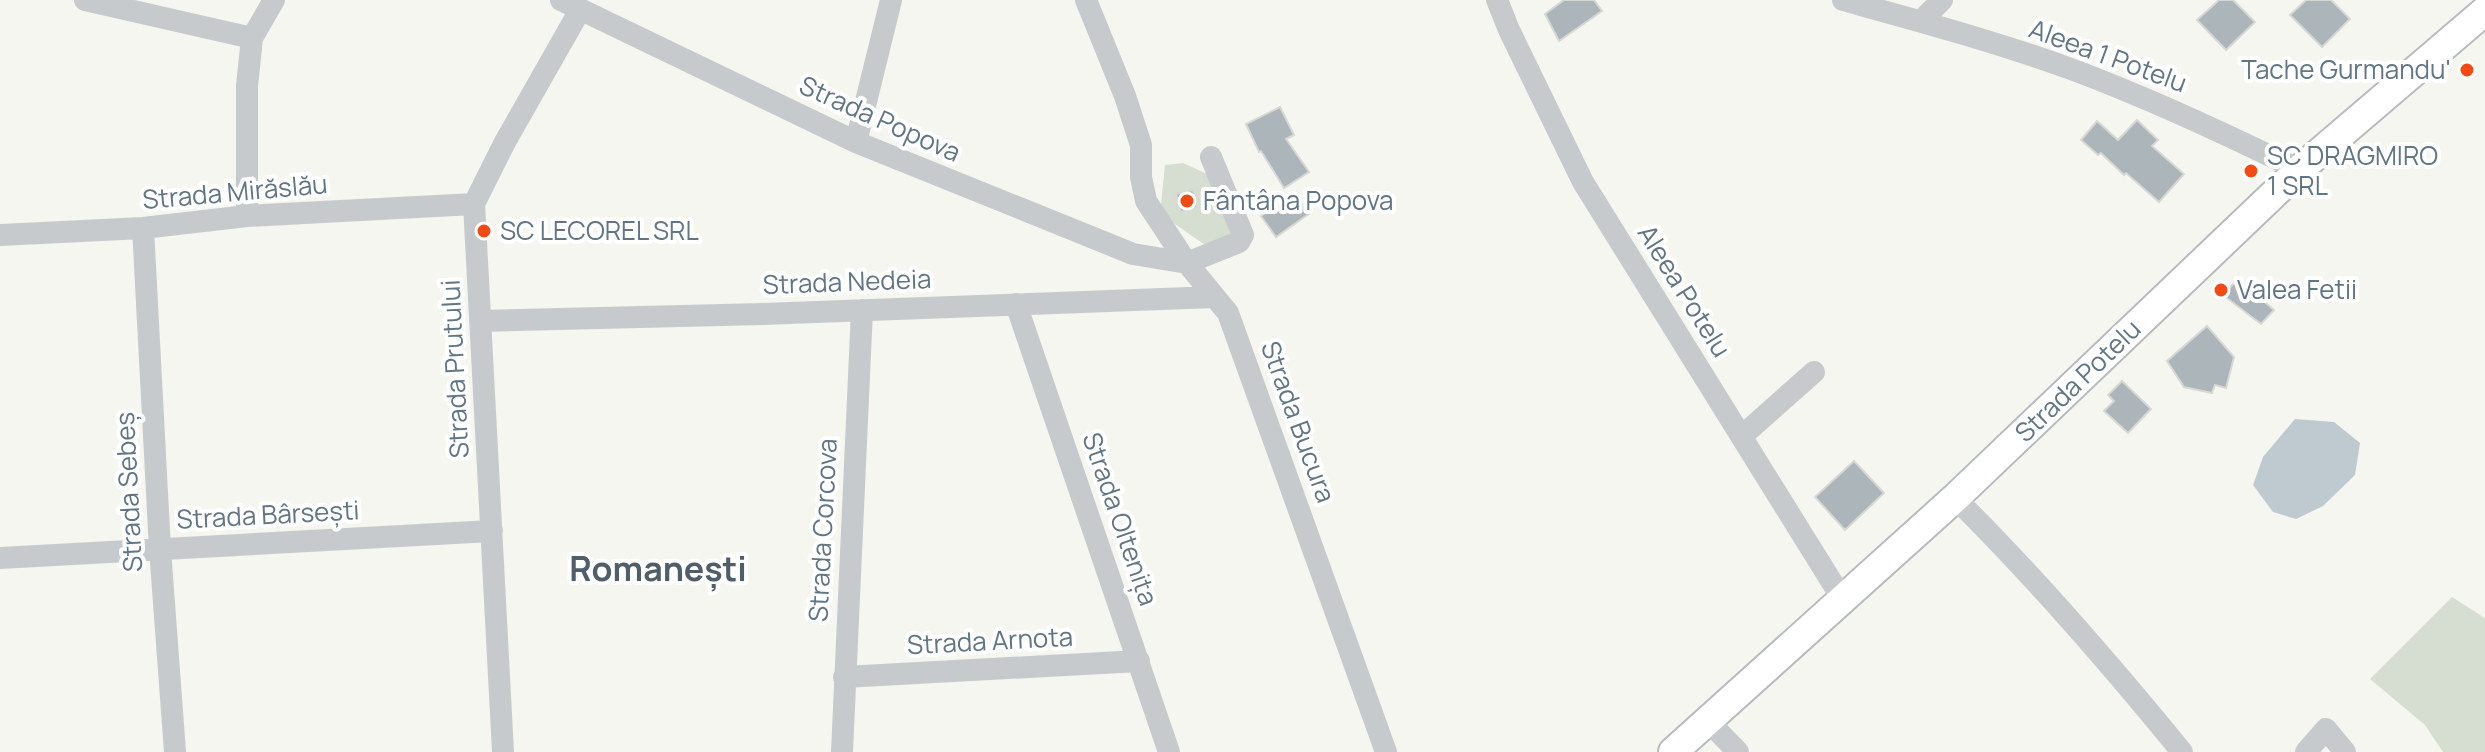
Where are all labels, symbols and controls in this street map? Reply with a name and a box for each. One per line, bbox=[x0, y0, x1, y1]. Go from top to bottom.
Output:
street label: Aleea 1 Potelu bbox=[2025, 10, 2192, 100]
place label: Tache Gurmandu' bbox=[2241, 51, 2451, 87]
marker: Tache Gurmandu' bbox=[2458, 61, 2476, 79]
street label: Strada Popova bbox=[794, 66, 967, 170]
place label: SC DRAGMIRO 1 SRL bbox=[2267, 137, 2438, 203]
marker: SC DRAGMIRO 1 SRL bbox=[2242, 162, 2260, 180]
street label: Strada Mirăslău bbox=[141, 165, 329, 217]
place label: Fântâna Popova bbox=[1203, 182, 1394, 218]
marker: Fântâna Popova bbox=[1178, 192, 1196, 210]
place label: SC LECOREL SRL bbox=[500, 212, 699, 248]
street label: Aleea Potelu bbox=[1630, 217, 1740, 364]
marker: SC LECOREL SRL bbox=[475, 222, 493, 240]
street label: Strada Nedeia bbox=[762, 260, 932, 302]
place label: Valea Fetii bbox=[2237, 271, 2357, 307]
street label: Strada Prutului bbox=[431, 279, 477, 459]
marker: Valea Fetii bbox=[2212, 281, 2230, 299]
street label: Strada Potelu bbox=[2006, 311, 2148, 450]
street label: Strada Bucura bbox=[1253, 336, 1345, 507]
street label: Strada Sebeș bbox=[106, 411, 150, 573]
street label: Strada Oltenița bbox=[1075, 427, 1167, 610]
street label: Strada Corcova bbox=[799, 437, 845, 623]
street label: Strada Bârsești bbox=[176, 491, 360, 537]
district label: Romanești bbox=[569, 545, 747, 592]
street label: Strada Arnota bbox=[906, 618, 1074, 662]

